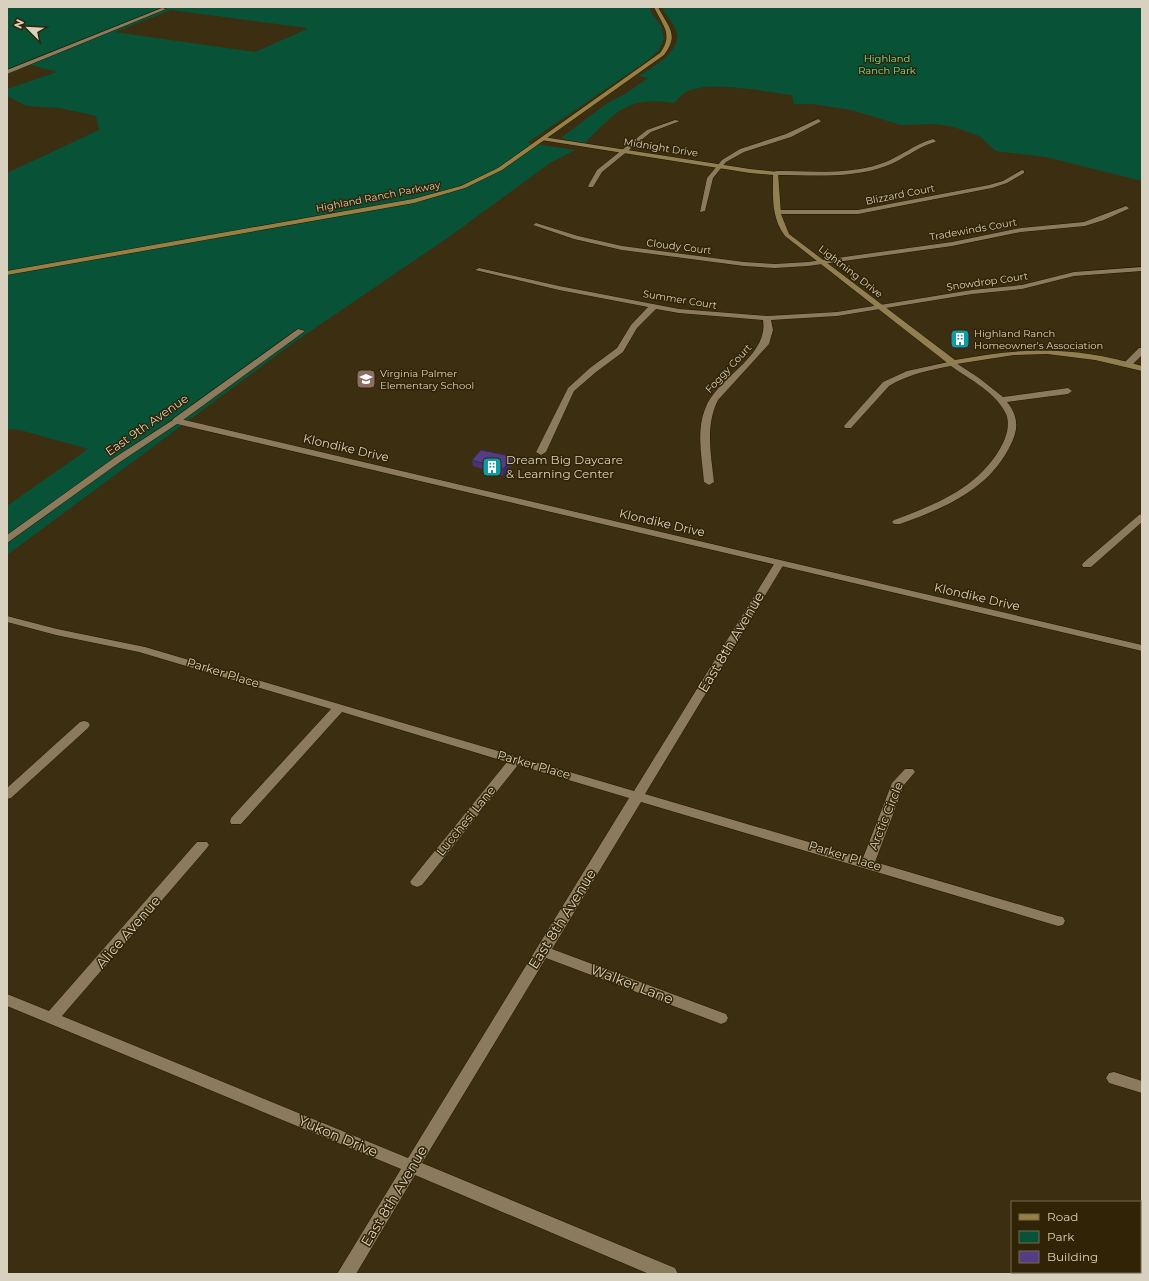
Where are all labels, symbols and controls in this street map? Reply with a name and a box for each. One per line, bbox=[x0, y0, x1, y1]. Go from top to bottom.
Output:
north arrow bbox=[8, 8, 48, 48]
text: N bbox=[11, 17, 27, 31]
park label: Highland Ranch Park bbox=[858, 52, 916, 77]
street label: Midnight Drive bbox=[623, 135, 699, 160]
street label: Highland Ranch Parkway bbox=[315, 178, 442, 215]
street label: Blizzard Court bbox=[864, 181, 936, 208]
street label: Tradewinds Court bbox=[928, 215, 1018, 244]
street label: Cloudy Court bbox=[646, 236, 712, 257]
street label: Lightning Drive bbox=[816, 242, 885, 301]
street label: Snowdrop Court bbox=[946, 269, 1029, 294]
street label: Summer Court bbox=[642, 287, 718, 312]
place label: Highland Ranch Homeowner's Association bbox=[974, 327, 1103, 352]
building icon: Highland Ranch Homeowner's Association bbox=[949, 328, 971, 350]
street label: Foggy Court bbox=[702, 341, 754, 396]
place label: Virginia Palmer Elementary School bbox=[380, 367, 474, 392]
school or university icon: Virginia Palmer Elementary School bbox=[355, 368, 377, 390]
street label: East 9th Avenue bbox=[102, 390, 191, 459]
street label: Klondike Drive bbox=[302, 430, 390, 465]
place label: Dream Big Daycare & Learning Center bbox=[506, 452, 623, 481]
building icon: Dream Big Daycare & Learning Center bbox=[481, 456, 503, 478]
street label: Klondike Drive bbox=[618, 505, 706, 540]
street label: Klondike Drive bbox=[933, 579, 1021, 614]
street label: East 8th Avenue bbox=[694, 588, 768, 696]
street label: Parker Place bbox=[185, 654, 261, 691]
street label: Parker Place bbox=[496, 747, 572, 782]
street label: Arctic Circle bbox=[865, 780, 906, 852]
street label: Lucchesi Lane bbox=[433, 783, 498, 859]
street label: Parker Place bbox=[807, 837, 883, 874]
street label: East 8th Avenue bbox=[524, 866, 600, 972]
street label: Alice Avenue bbox=[92, 892, 164, 972]
street label: Walker Lane bbox=[588, 960, 676, 1008]
street label: Yukon Drive bbox=[296, 1111, 380, 1161]
street label: East 8th Avenue bbox=[357, 1142, 431, 1250]
legend bbox=[1011, 1201, 1141, 1273]
text: Road bbox=[1047, 1209, 1078, 1224]
text: Park bbox=[1047, 1229, 1075, 1244]
text: Building bbox=[1047, 1249, 1098, 1264]

